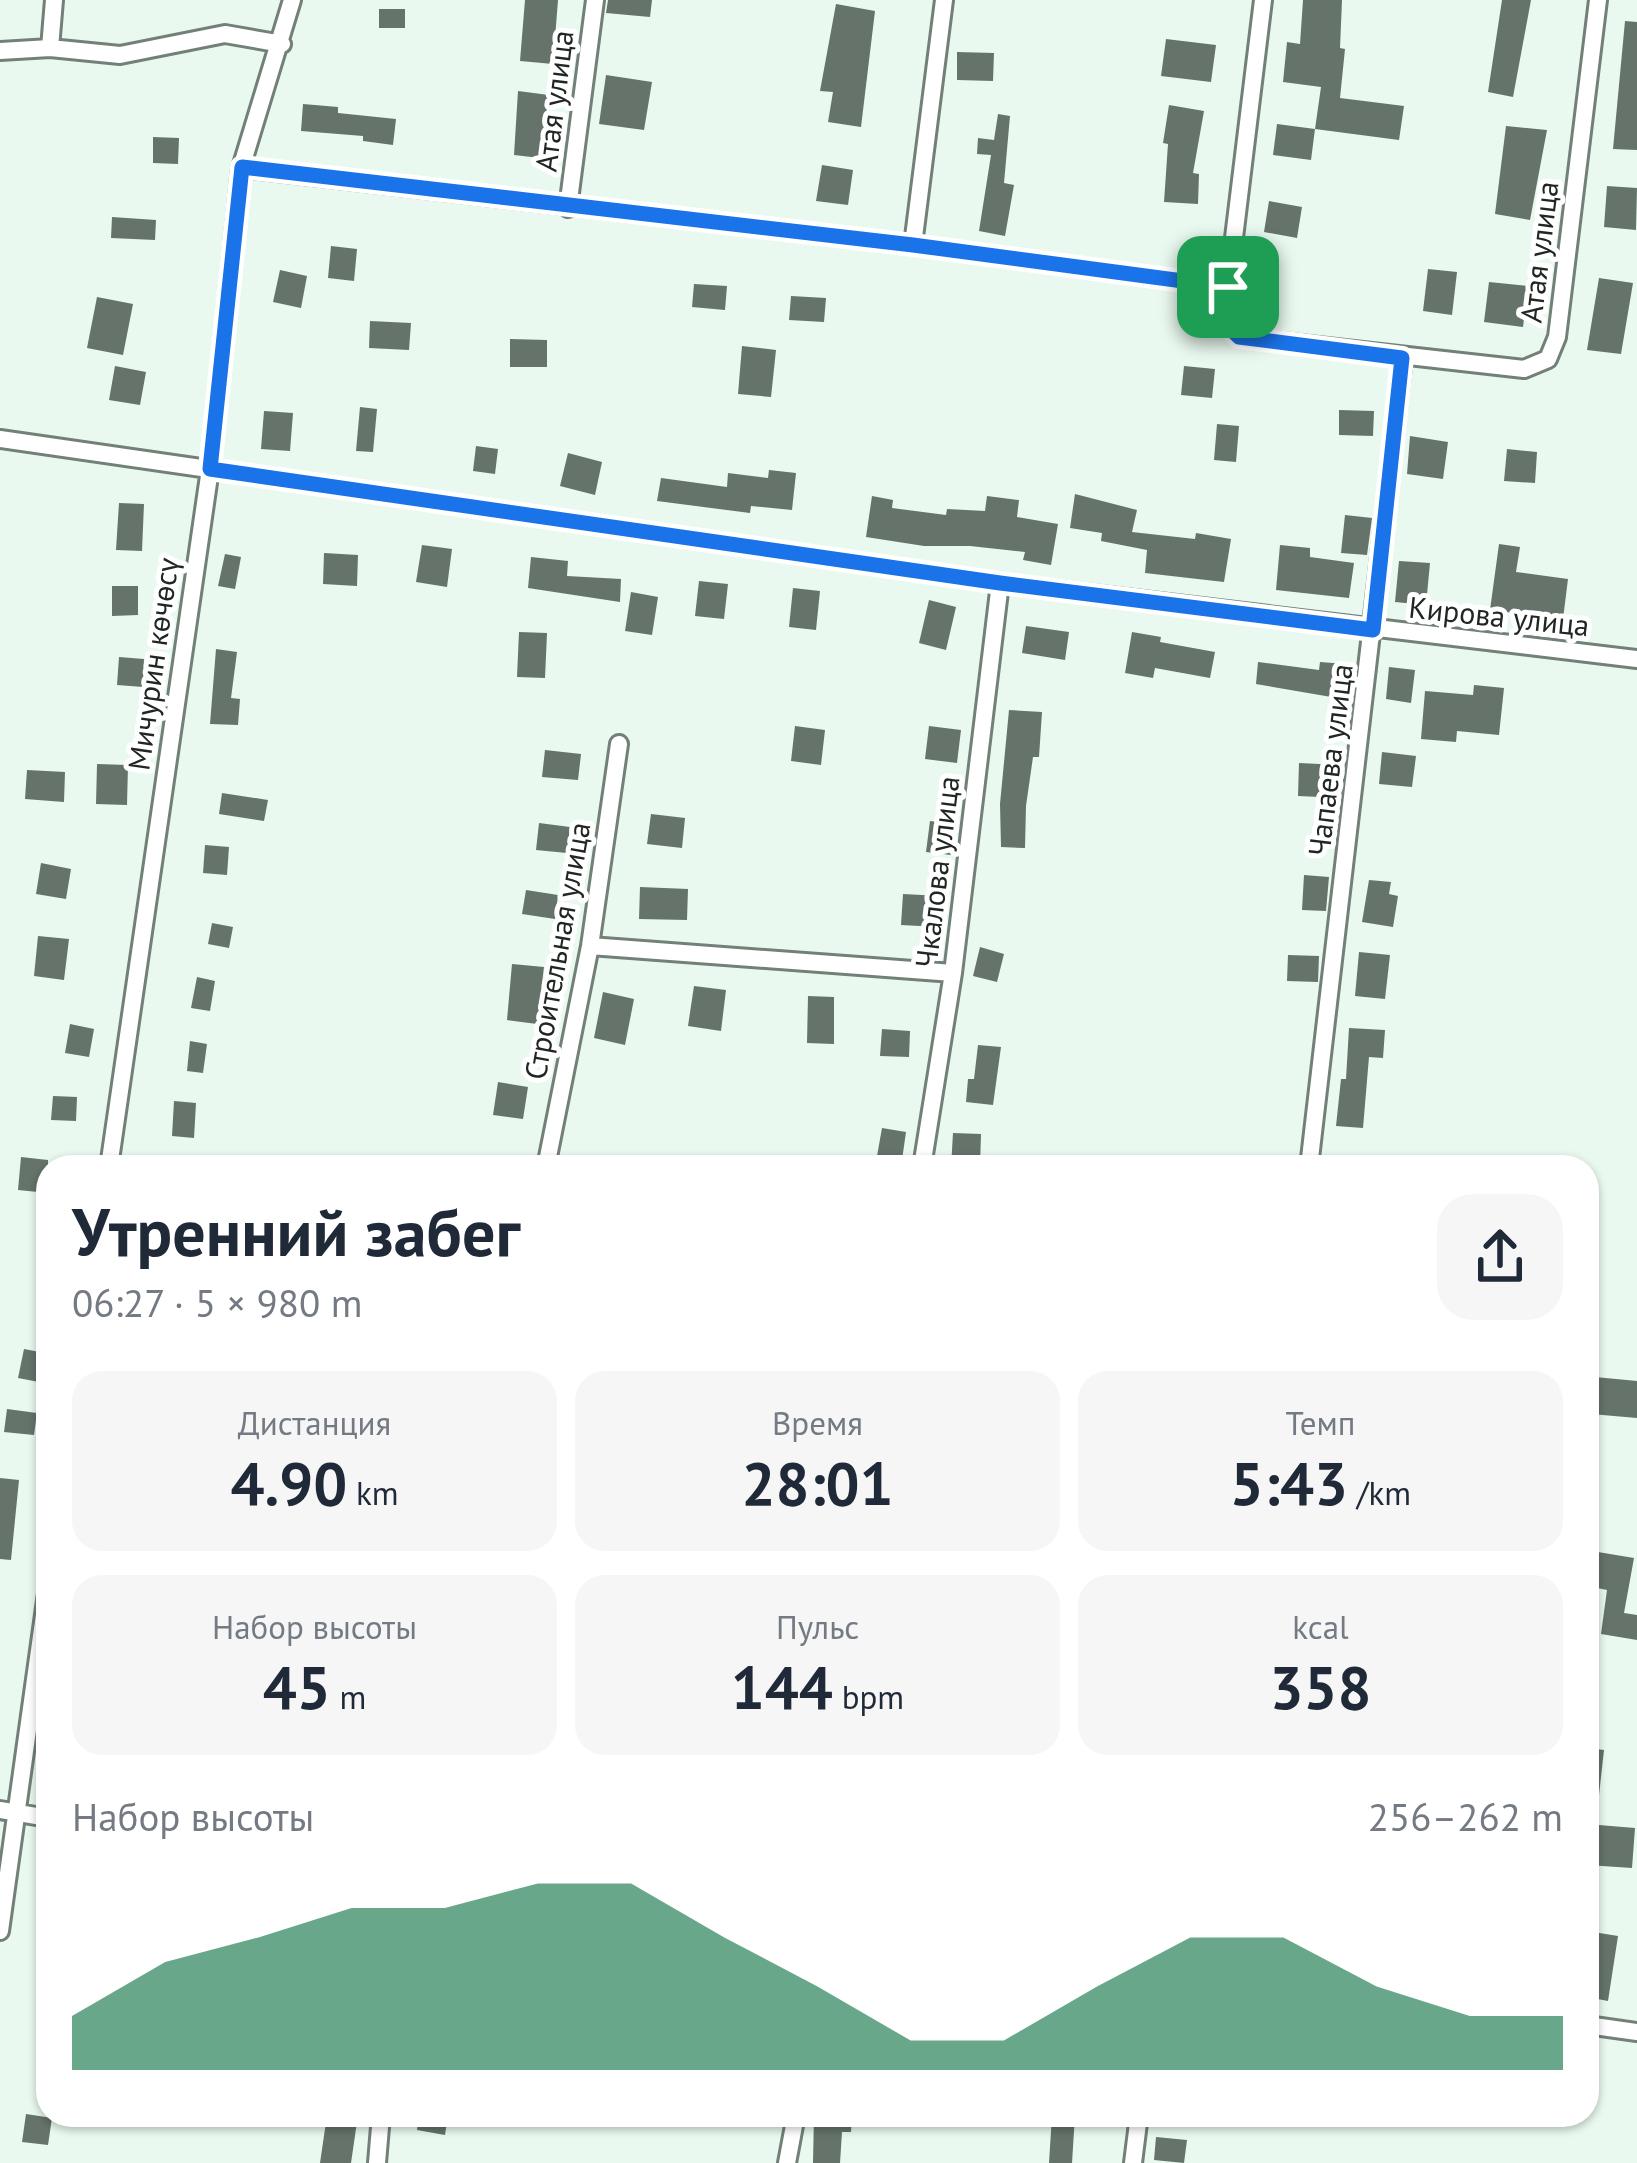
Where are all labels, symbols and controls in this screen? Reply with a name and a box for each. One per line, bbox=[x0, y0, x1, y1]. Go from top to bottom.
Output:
street label: Атая улица bbox=[525, 28, 582, 174]
street label: Атая улица bbox=[1510, 179, 1567, 325]
pin bbox=[1177, 236, 1279, 338]
icon: arrive bbox=[1195, 254, 1261, 320]
street label: Мичурин көчөсү bbox=[118, 555, 187, 773]
street label: Кирова улица bbox=[1407, 587, 1591, 644]
street label: Чапаева улица bbox=[1298, 661, 1361, 858]
street label: Чкалова улица bbox=[905, 774, 968, 970]
street label: Строительная улица bbox=[515, 819, 598, 1082]
text: Утренний забег bbox=[72, 1189, 520, 1274]
button: share bbox=[1437, 1194, 1563, 1320]
text: 06:27 · 5 × 980 m bbox=[72, 1277, 362, 1328]
text: Дистанция bbox=[238, 1401, 391, 1444]
text: Время bbox=[772, 1401, 863, 1444]
text: Темп bbox=[1286, 1401, 1355, 1444]
text: 4.90 bbox=[230, 1444, 347, 1522]
text: 28:01 bbox=[741, 1444, 894, 1522]
text: 5:43 bbox=[1230, 1444, 1348, 1522]
text: km bbox=[347, 1471, 399, 1514]
text: /km bbox=[1348, 1471, 1411, 1514]
text: Набор высоты bbox=[212, 1605, 417, 1648]
text: Пульс bbox=[776, 1605, 859, 1648]
text: kcal bbox=[1292, 1605, 1349, 1648]
text: 45 bbox=[263, 1648, 331, 1726]
text: 144 bbox=[731, 1648, 833, 1726]
text: 358 bbox=[1269, 1648, 1372, 1726]
text: m bbox=[331, 1675, 366, 1718]
text: bpm bbox=[833, 1675, 904, 1718]
text: Набор высоты bbox=[72, 1791, 314, 1842]
text: 256–262 m bbox=[1368, 1791, 1563, 1842]

